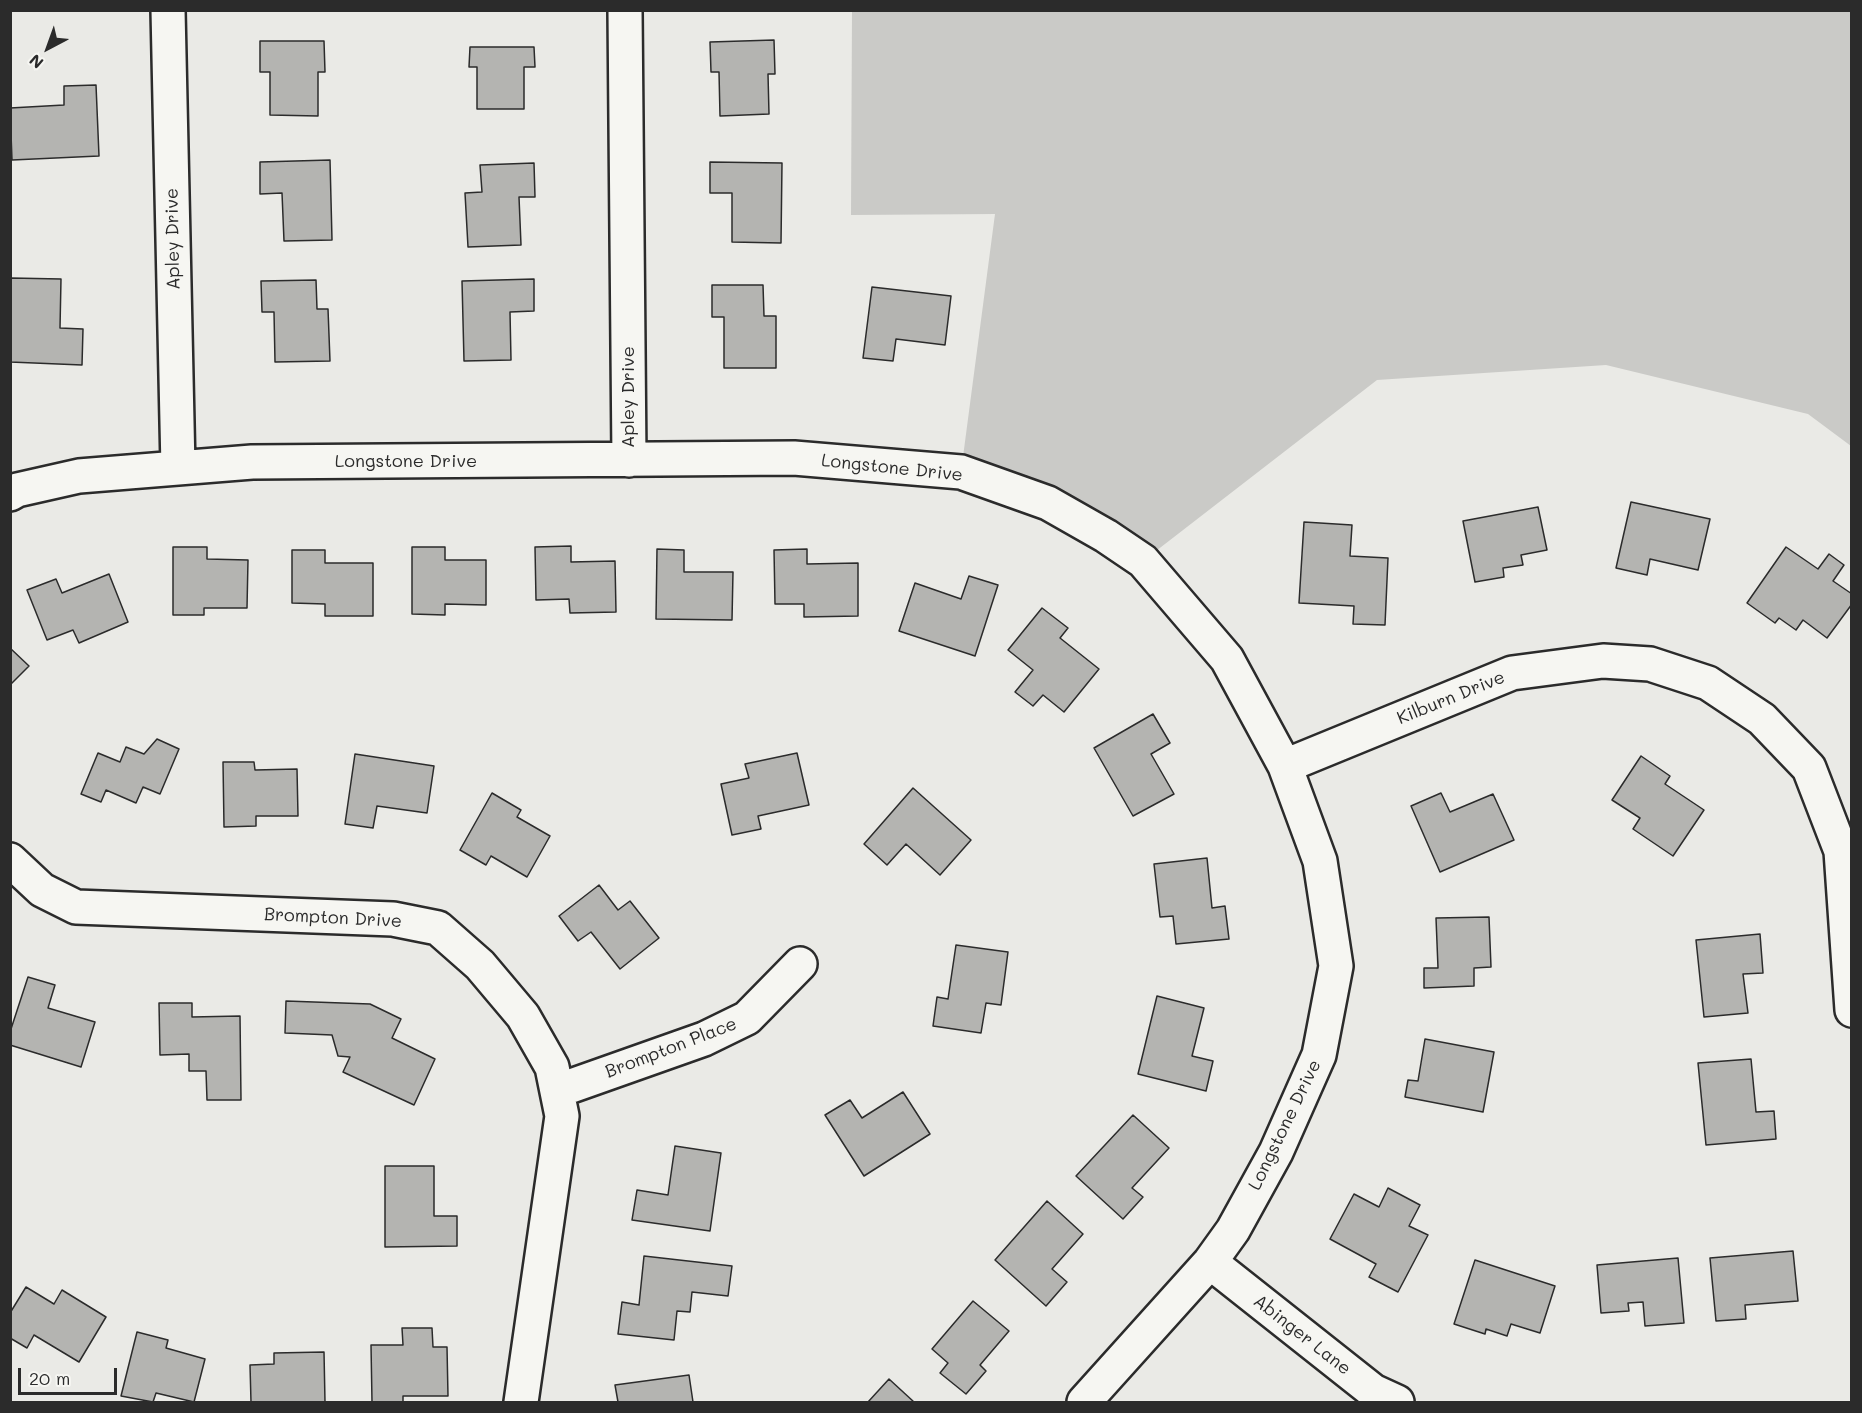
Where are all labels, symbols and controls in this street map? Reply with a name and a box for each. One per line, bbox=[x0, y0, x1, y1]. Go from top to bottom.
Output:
north arrow bbox=[18, 18, 78, 78]
text: N bbox=[24, 50, 47, 74]
street label: Apley Drive bbox=[161, 188, 185, 290]
street label: Apley Drive bbox=[617, 346, 639, 448]
street label: Longstone Drive bbox=[335, 450, 477, 472]
street label: Longstone Drive bbox=[820, 450, 964, 486]
street label: Kilburn Drive bbox=[1394, 667, 1508, 729]
street label: Brompton Drive bbox=[263, 904, 403, 932]
street label: Brompton Place bbox=[602, 1013, 740, 1083]
street label: Longstone Drive bbox=[1244, 1056, 1326, 1194]
street label: Abinger Lane bbox=[1249, 1290, 1355, 1380]
scale bar bbox=[21, 1356, 120, 1394]
text: 20 m bbox=[29, 1366, 70, 1390]

